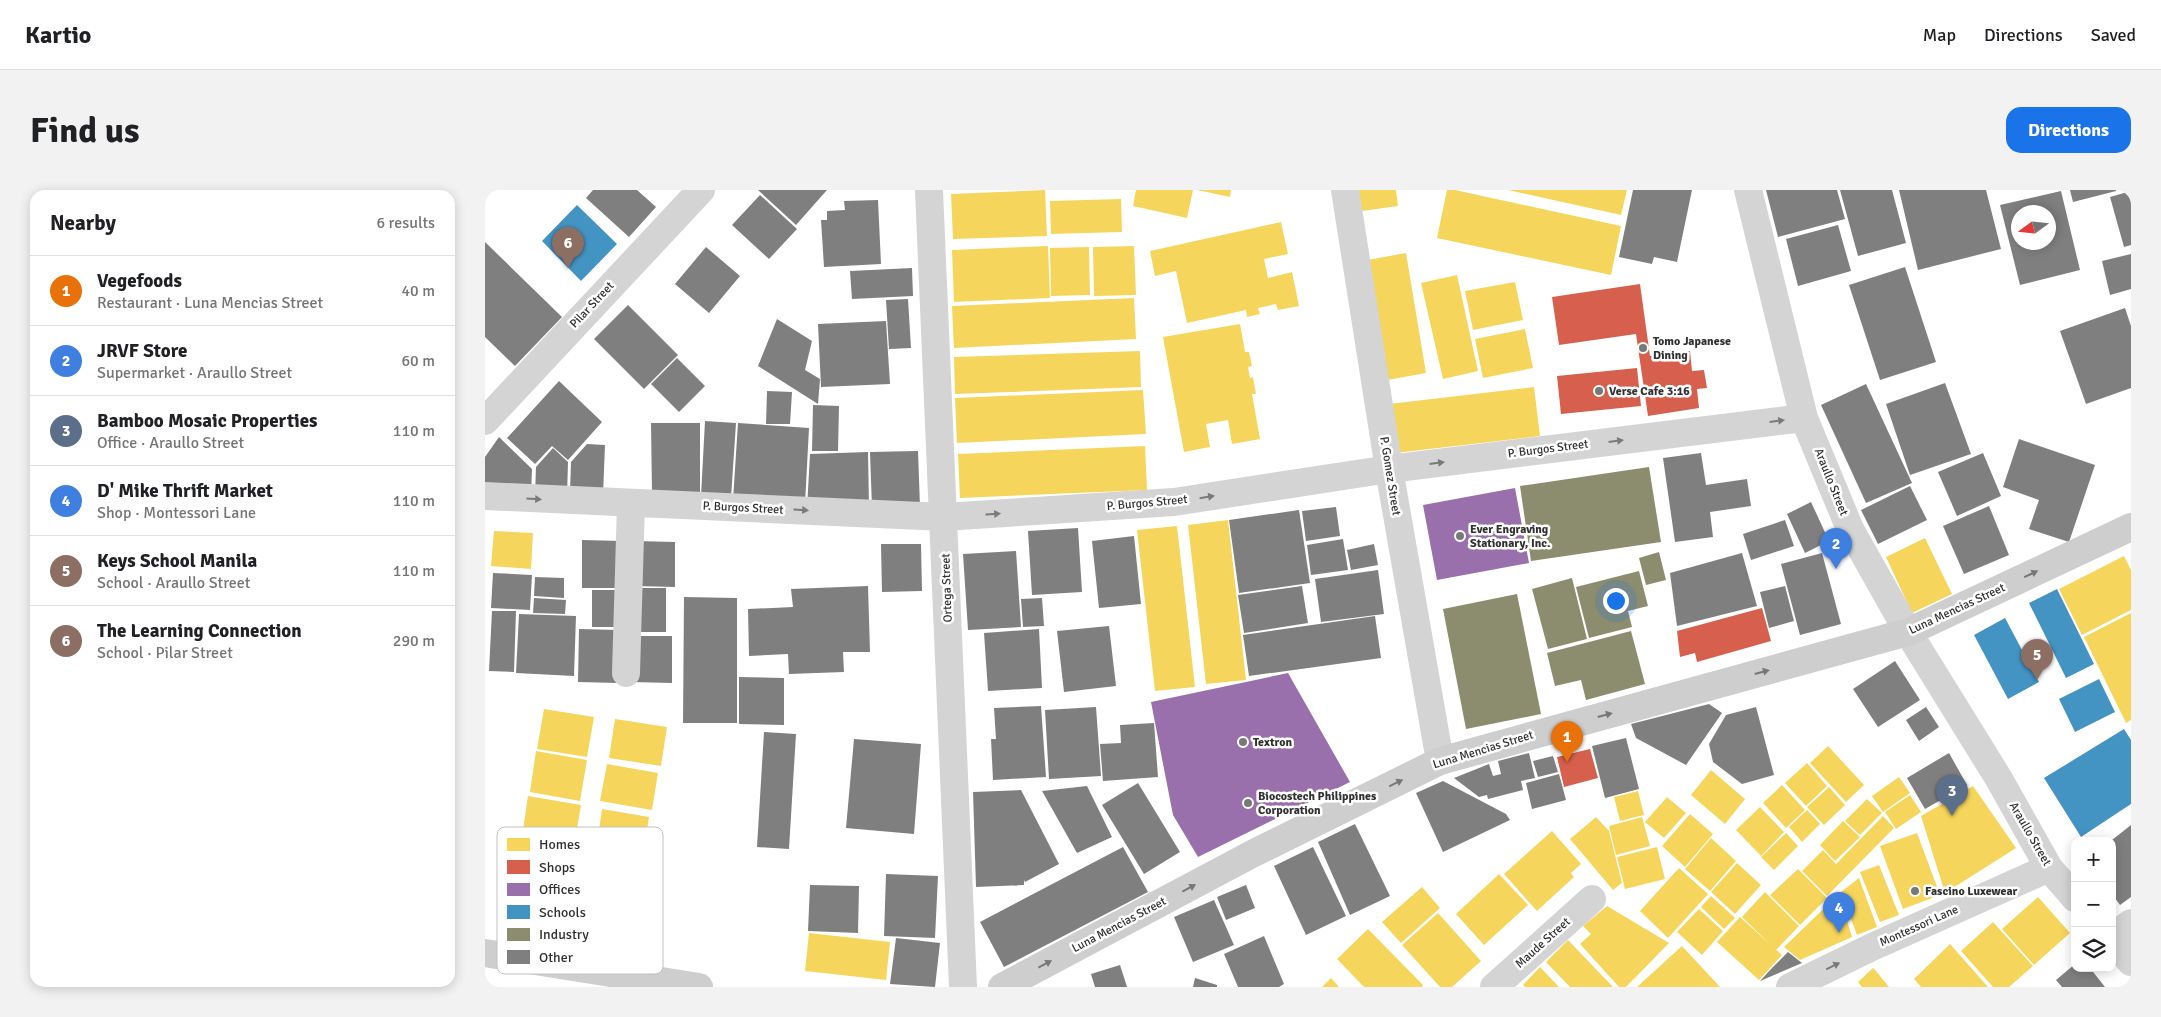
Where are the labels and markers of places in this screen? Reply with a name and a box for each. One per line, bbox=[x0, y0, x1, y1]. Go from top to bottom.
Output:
pin: 6 bbox=[552, 227, 584, 268]
place label: Tomo Japanese Dining bbox=[1653, 334, 1731, 363]
marker: Tomo Japanese Dining bbox=[1637, 342, 1649, 354]
place label: Verse Cafe 3:16 bbox=[1609, 384, 1690, 399]
marker: Verse Cafe 3:16 bbox=[1593, 385, 1605, 397]
place label: Ever Engraving Stationary, Inc. bbox=[1470, 522, 1550, 551]
pin: 2 bbox=[1820, 528, 1852, 569]
marker: Ever Engraving Stationary, Inc. bbox=[1454, 530, 1466, 542]
pin: 5 bbox=[2021, 639, 2053, 680]
pin: 1 bbox=[1551, 721, 1583, 762]
place label: Textron bbox=[1253, 735, 1292, 750]
marker: Textron bbox=[1237, 736, 1249, 748]
pin: 3 bbox=[1936, 775, 1968, 816]
place label: Biocostech Philippines Corporation bbox=[1258, 789, 1377, 818]
marker: Biocostech Philippines Corporation bbox=[1242, 797, 1254, 809]
place label: Fascino Luxewear bbox=[1925, 884, 2018, 899]
marker: Fascino Luxewear bbox=[1909, 885, 1921, 897]
pin: 4 bbox=[1823, 892, 1855, 933]

